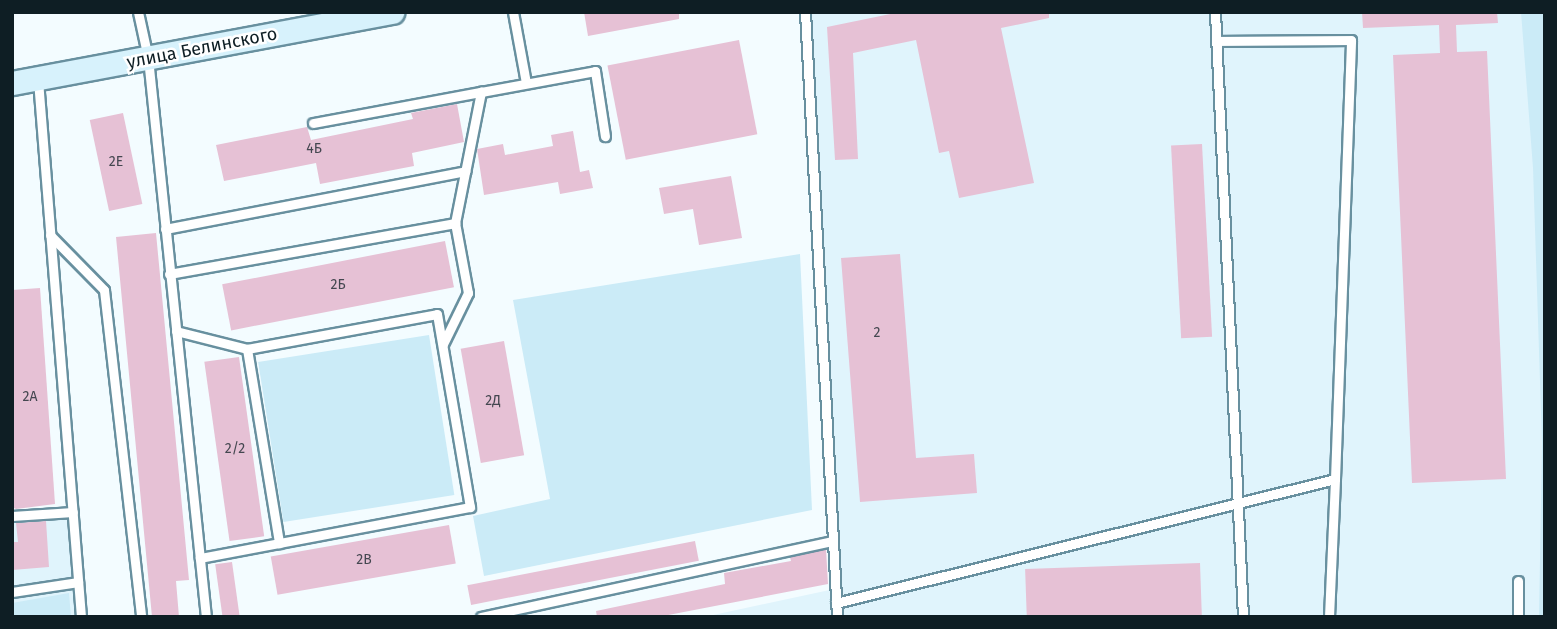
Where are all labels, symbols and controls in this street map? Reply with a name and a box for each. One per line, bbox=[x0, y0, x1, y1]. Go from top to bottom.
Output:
street label: улица Белинского bbox=[125, 23, 279, 73]
house number: 4Б bbox=[306, 141, 322, 157]
house number: 2Е bbox=[109, 154, 123, 170]
house number: 2Б bbox=[330, 277, 346, 293]
house number: 2 bbox=[874, 325, 880, 341]
house number: 2А bbox=[23, 389, 37, 405]
house number: 2Д bbox=[485, 393, 501, 409]
house number: 2/2 bbox=[225, 441, 245, 457]
house number: 2В bbox=[356, 552, 372, 568]

